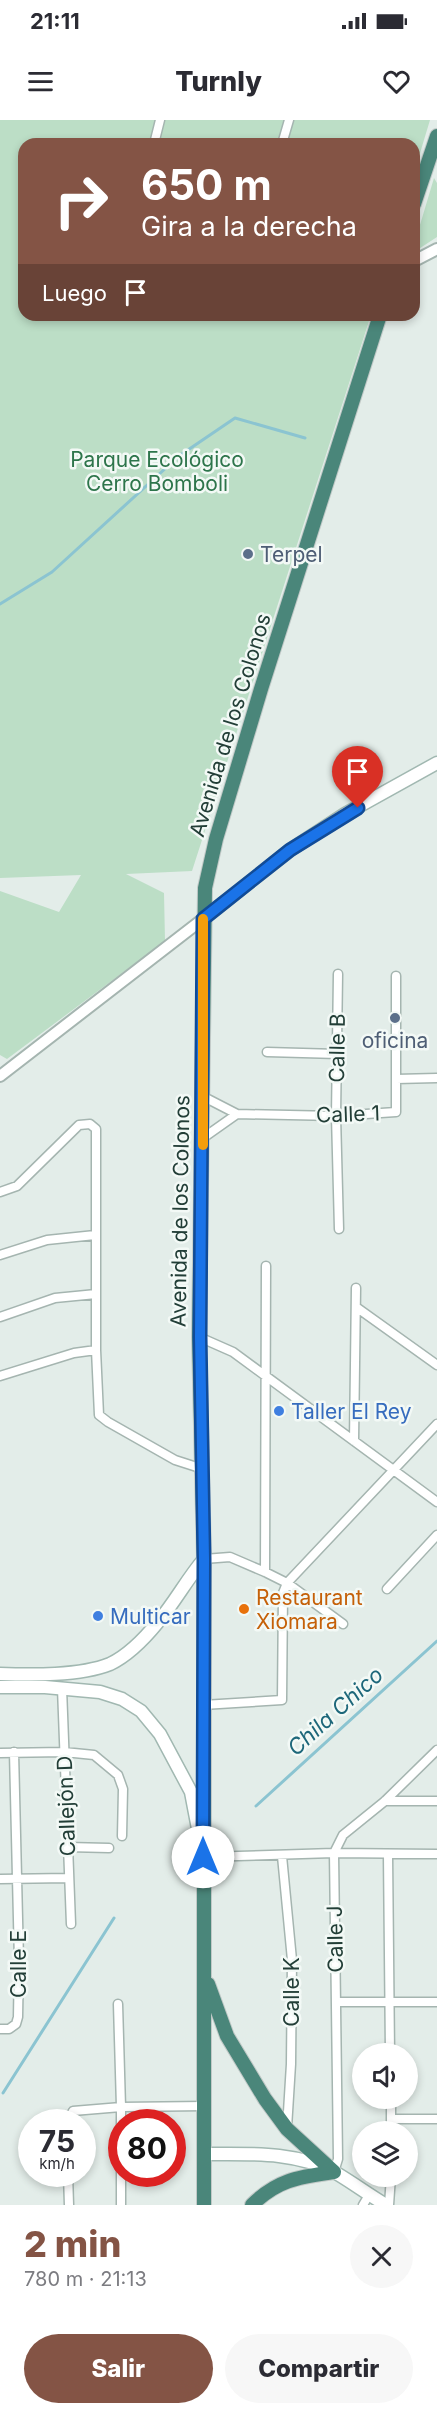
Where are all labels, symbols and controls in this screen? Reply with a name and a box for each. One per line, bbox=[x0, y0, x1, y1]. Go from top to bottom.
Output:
text: 21:11 bbox=[30, 8, 80, 34]
icon: menu bbox=[24, 65, 57, 98]
text: Turnly bbox=[175, 65, 262, 98]
icon: heart bbox=[380, 65, 413, 98]
text: 650 m bbox=[141, 159, 272, 210]
icon: right bbox=[42, 162, 120, 240]
text: Gira a la derecha bbox=[141, 210, 357, 243]
icon: arrive bbox=[119, 276, 152, 309]
text: Luego bbox=[42, 280, 107, 306]
park label: Parque Ecológico Cerro Bomboli bbox=[70, 447, 244, 496]
place label: Terpel bbox=[260, 542, 323, 567]
marker: Terpel bbox=[241, 547, 255, 561]
street label: Avenida de los Colonos bbox=[184, 610, 276, 840]
pin bbox=[332, 746, 383, 808]
icon: arrive bbox=[341, 755, 374, 788]
marker: oficina bbox=[388, 1011, 402, 1025]
street label: Calle B bbox=[324, 1013, 350, 1083]
place label: oficina bbox=[362, 1028, 428, 1053]
street label: Avenida de los Colonos bbox=[165, 1095, 195, 1327]
street label: Calle 1 bbox=[316, 1100, 380, 1128]
place label: Taller El Rey bbox=[291, 1399, 412, 1424]
marker: Taller El Rey bbox=[272, 1404, 286, 1418]
place label: Restaurant Xiomara bbox=[256, 1585, 363, 1634]
marker: Restaurant Xiomara bbox=[237, 1602, 251, 1616]
place label: Multicar bbox=[110, 1604, 191, 1629]
marker: Multicar bbox=[91, 1609, 105, 1623]
water label: Chila Chico bbox=[282, 1661, 388, 1761]
street label: Callejón D bbox=[52, 1755, 80, 1857]
position arrow bbox=[171, 1825, 235, 1889]
street label: Calle J bbox=[322, 1905, 348, 1973]
street label: Calle E bbox=[6, 1930, 31, 1998]
street label: Calle K bbox=[279, 1957, 304, 2027]
map controls bbox=[352, 2043, 418, 2187]
button: sound bbox=[352, 2043, 418, 2109]
speed limit sign: 80 bbox=[108, 2109, 186, 2187]
button: layers bbox=[352, 2121, 418, 2187]
text: 75 bbox=[39, 2123, 75, 2159]
text: km/h bbox=[39, 2154, 75, 2173]
text: 2 min bbox=[24, 2222, 121, 2266]
button: close bbox=[350, 2225, 413, 2288]
text: 780 m · 21:13 bbox=[24, 2267, 147, 2291]
button: Salir bbox=[24, 2334, 213, 2403]
button: Compartir bbox=[225, 2334, 413, 2403]

